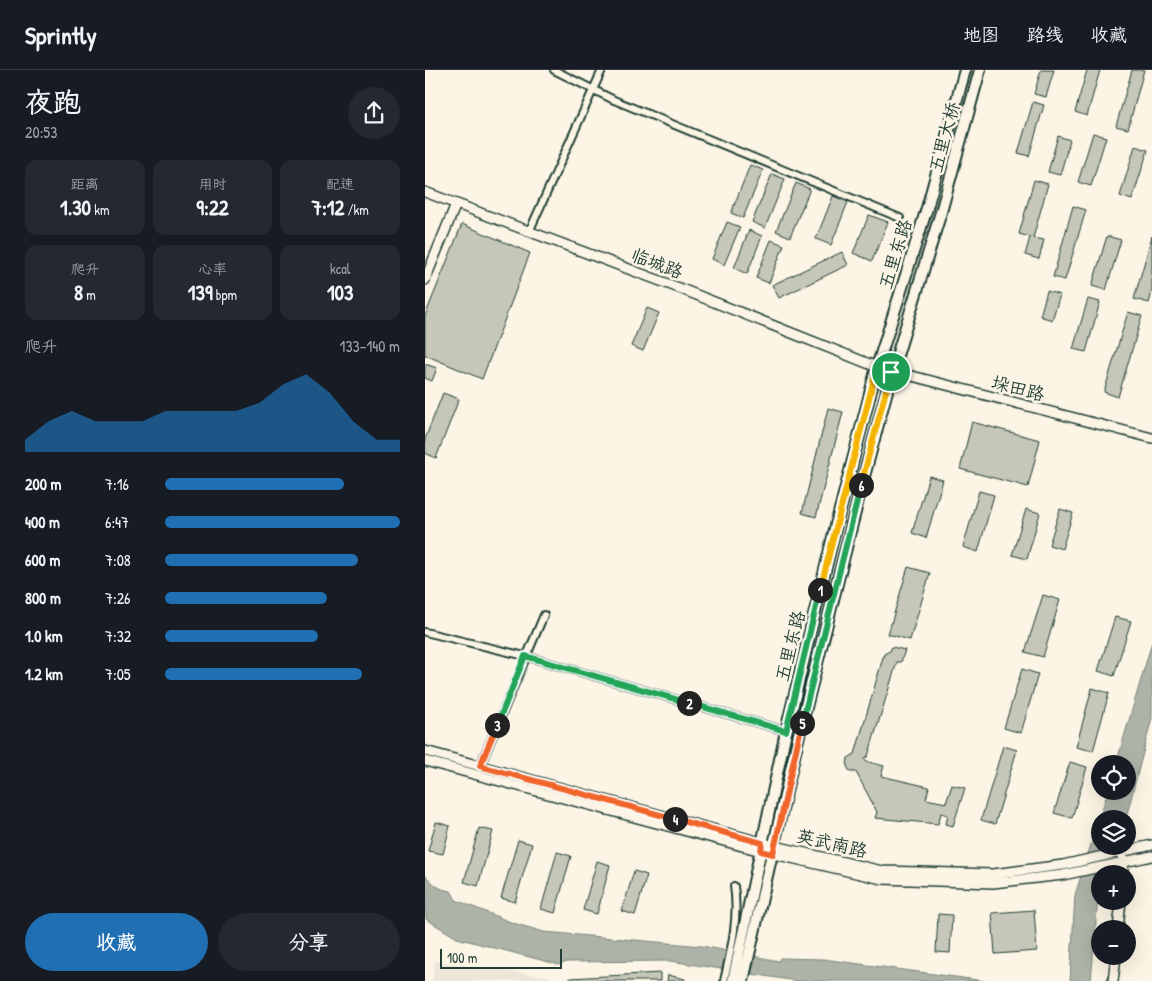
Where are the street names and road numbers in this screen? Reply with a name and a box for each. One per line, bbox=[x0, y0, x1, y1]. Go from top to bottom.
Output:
street label: 五里大桥 bbox=[923, 99, 965, 175]
street label: 五里东路 bbox=[873, 216, 917, 292]
street label: 临城路 bbox=[627, 242, 687, 284]
street label: 垛田路 bbox=[989, 369, 1047, 407]
street label: 五里东路 bbox=[769, 608, 811, 684]
street label: 英武南路 bbox=[794, 823, 870, 863]

